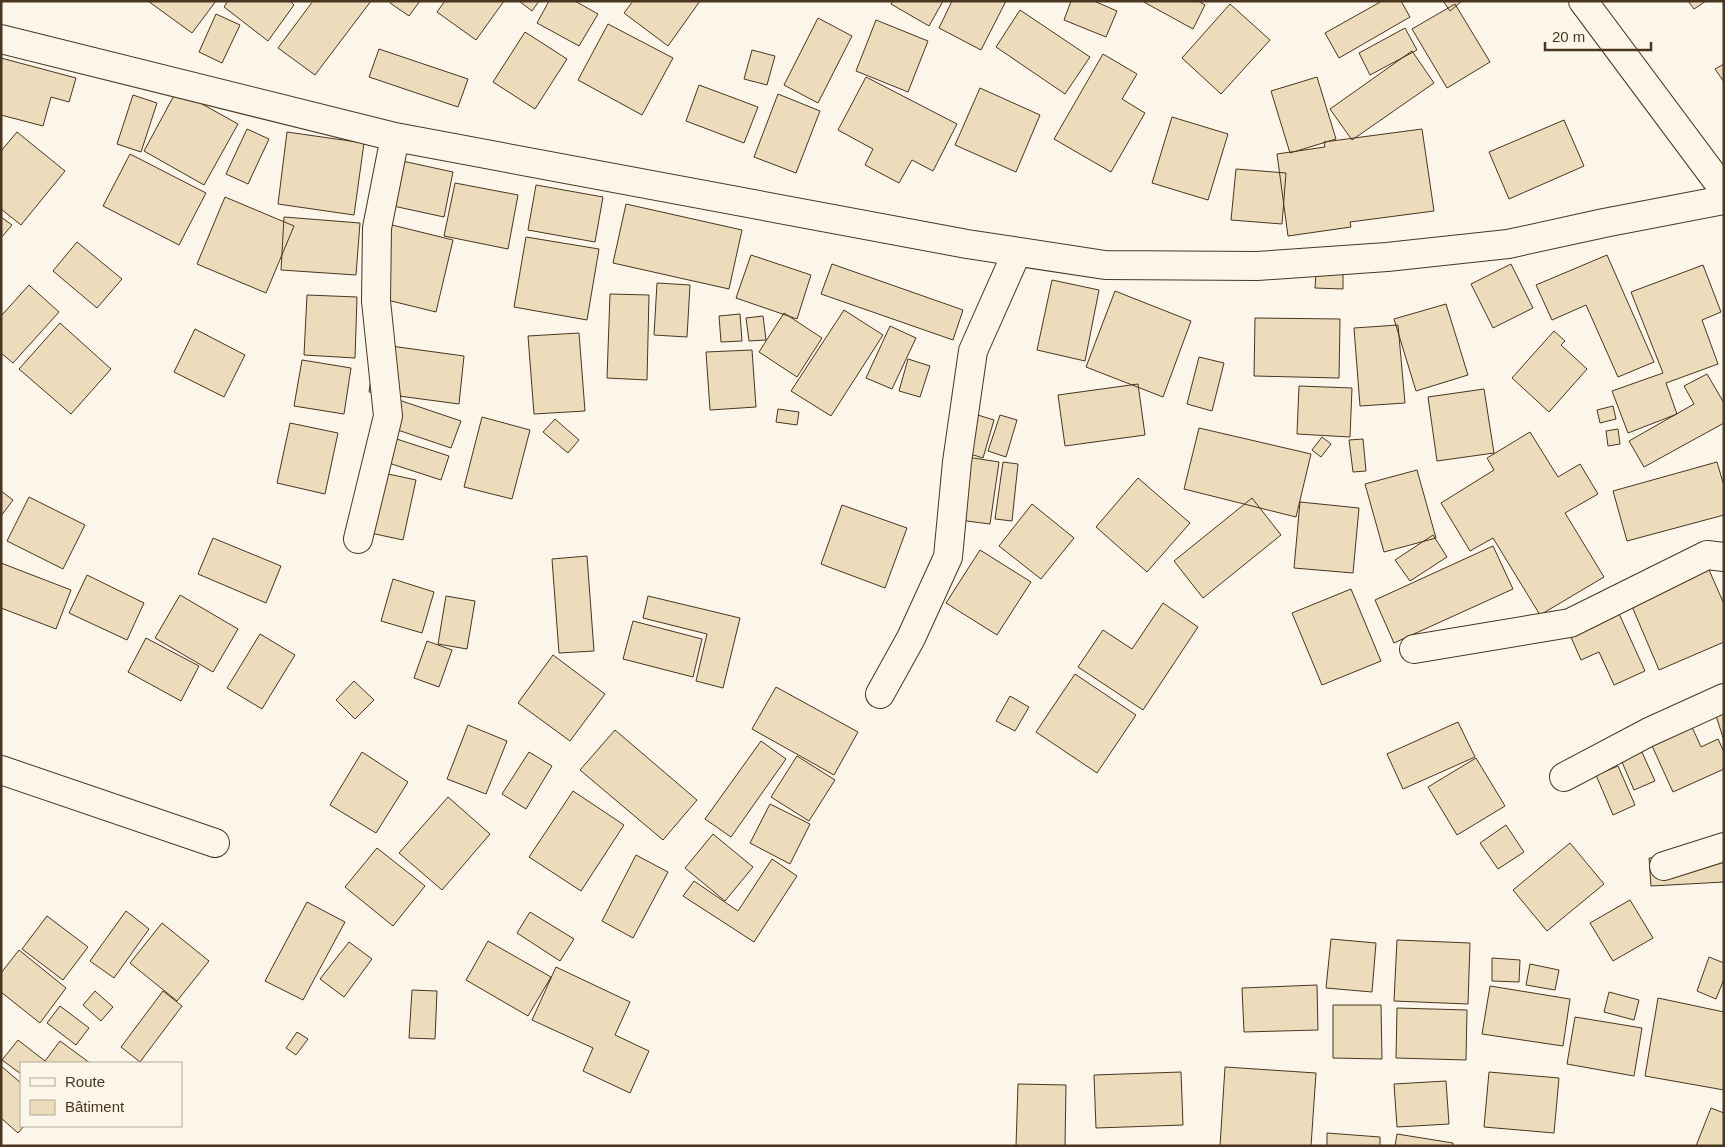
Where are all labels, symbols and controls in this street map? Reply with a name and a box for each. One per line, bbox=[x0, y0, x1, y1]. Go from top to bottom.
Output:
scale bar bbox=[1545, 20, 1651, 52]
text: 20 m bbox=[1552, 28, 1585, 45]
legend bbox=[20, 1062, 182, 1127]
text: Route bbox=[65, 1073, 105, 1090]
text: Bâtiment bbox=[65, 1098, 125, 1115]

